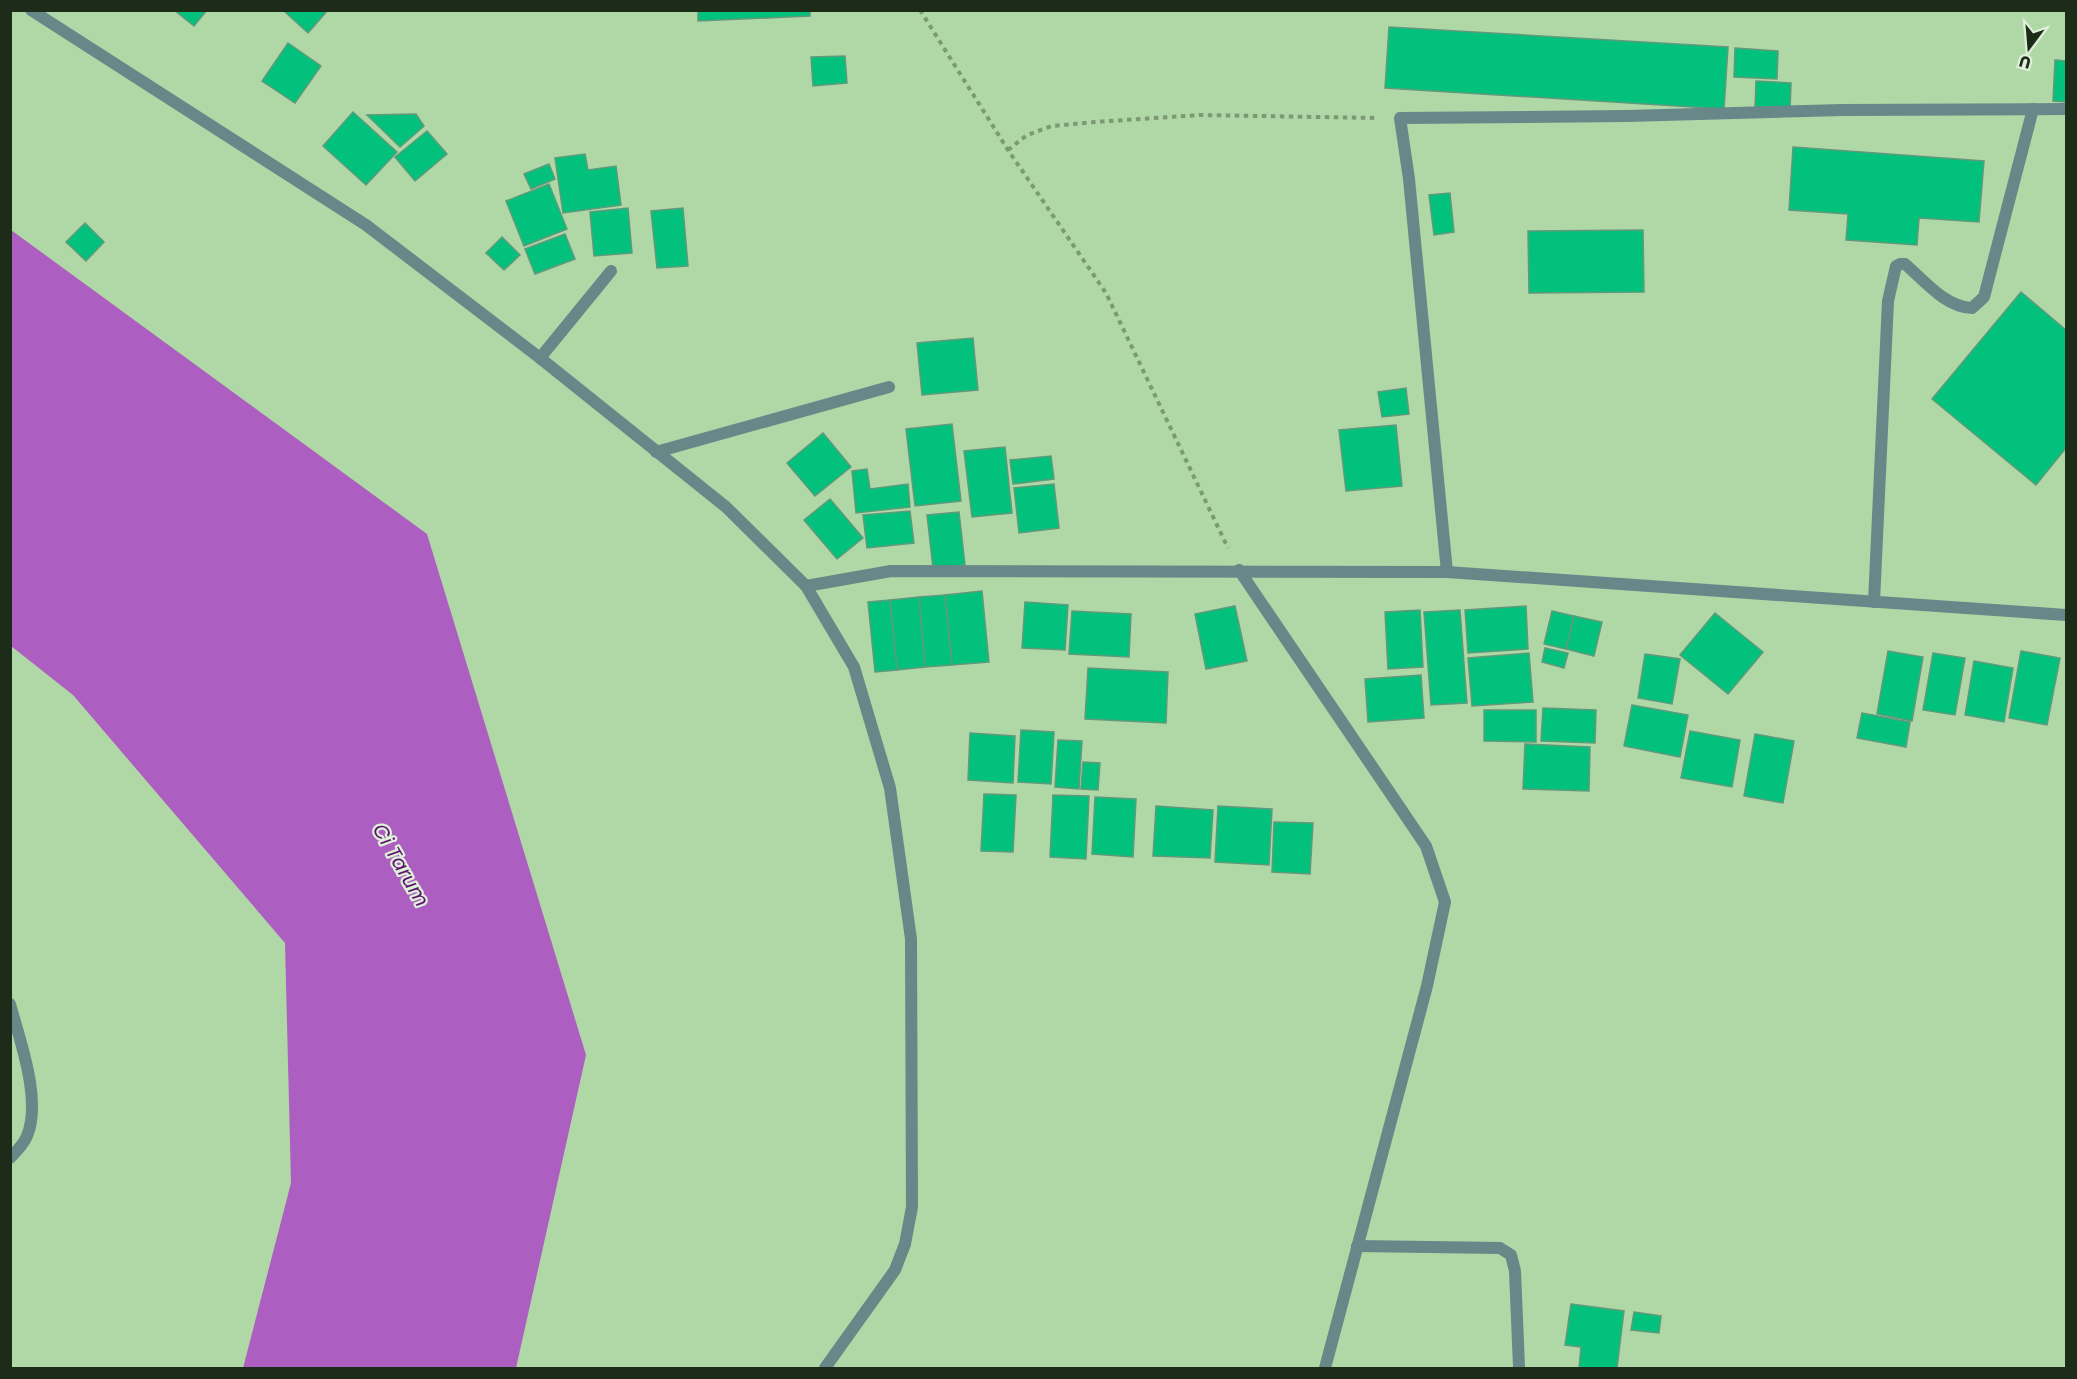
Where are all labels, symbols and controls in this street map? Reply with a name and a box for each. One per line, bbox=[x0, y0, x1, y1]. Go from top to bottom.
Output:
north arrow bbox=[1999, 18, 2059, 78]
text: U bbox=[2016, 49, 2034, 75]
water label: Ci Tarum bbox=[366, 818, 436, 912]

